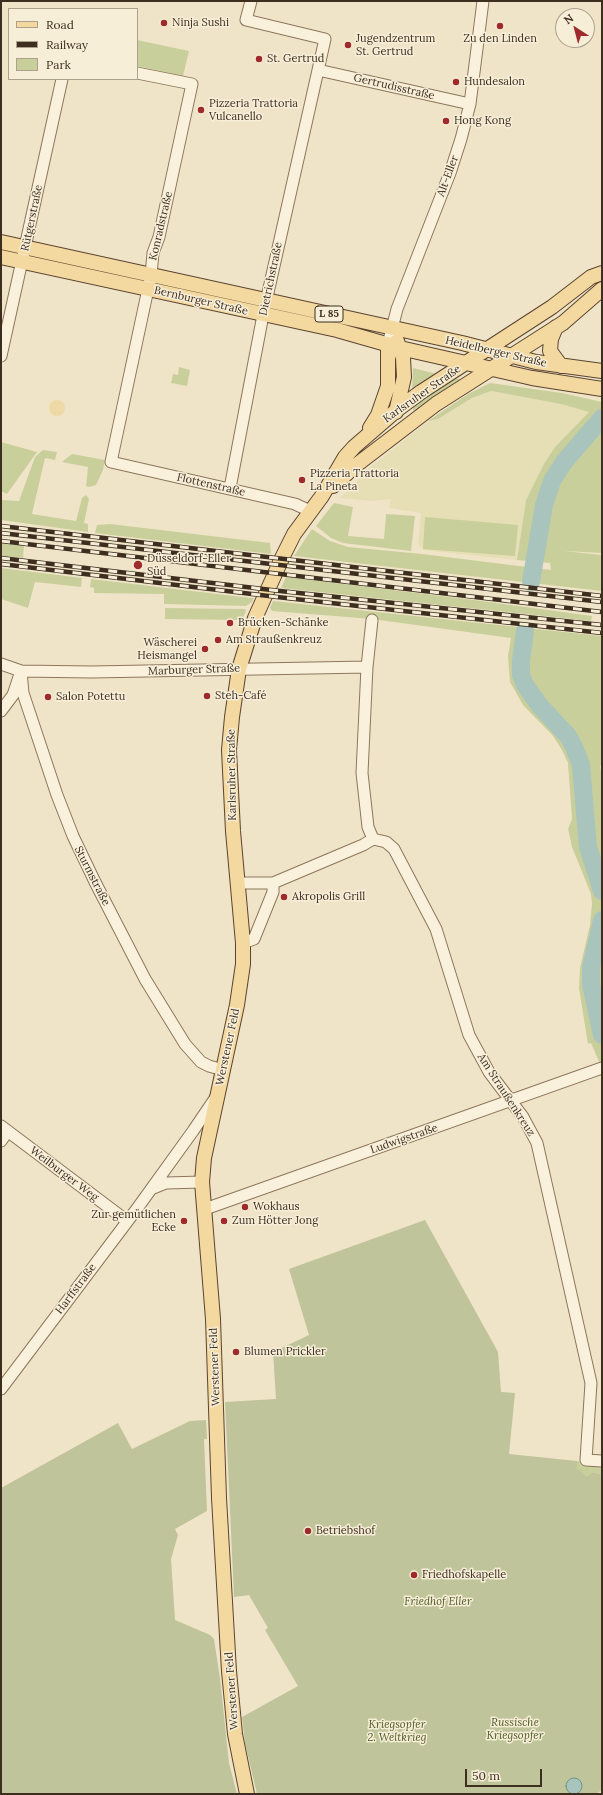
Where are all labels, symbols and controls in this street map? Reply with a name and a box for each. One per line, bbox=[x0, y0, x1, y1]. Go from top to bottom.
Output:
legend bbox=[8, 8, 138, 80]
north arrow bbox=[555, 8, 595, 48]
text: N bbox=[561, 11, 576, 27]
place label: Ninja Sushi bbox=[172, 16, 229, 30]
text: Road bbox=[46, 17, 74, 32]
marker: Ninja Sushi bbox=[159, 18, 169, 28]
marker: Zu den Linden bbox=[495, 21, 505, 31]
place label: Jugendzentrum St. Gertrud bbox=[356, 32, 435, 58]
place label: Zu den Linden bbox=[463, 32, 537, 46]
text: Railway bbox=[46, 37, 88, 52]
marker: Jugendzentrum St. Gertrud bbox=[343, 40, 353, 50]
place label: St. Gertrud bbox=[267, 52, 324, 66]
marker: St. Gertrud bbox=[254, 54, 264, 64]
text: Park bbox=[46, 57, 71, 72]
street label: Gertrudisstraße bbox=[352, 71, 436, 103]
place label: Hundesalon bbox=[464, 75, 525, 89]
marker: Hundesalon bbox=[451, 77, 461, 87]
place label: Pizzeria Trattoria Vulcanello bbox=[209, 97, 298, 123]
marker: Pizzeria Trattoria Vulcanello bbox=[196, 105, 206, 115]
place label: Hong Kong bbox=[454, 114, 511, 128]
marker: Hong Kong bbox=[441, 116, 451, 126]
street label: Alt-Eller bbox=[434, 154, 462, 198]
street label: Rütgerstraße bbox=[19, 184, 45, 252]
street label: Konradstraße bbox=[147, 190, 175, 262]
street label: Dietrichstraße bbox=[257, 241, 285, 317]
street label: Bernburger Straße bbox=[153, 284, 249, 318]
road number: L 85 bbox=[315, 306, 343, 322]
street label: Heidelberger Straße bbox=[444, 334, 548, 370]
street label: Karlsruher Straße bbox=[381, 362, 463, 426]
place label: Pizzeria Trattoria La Pineta bbox=[310, 467, 399, 493]
street label: Flottenstraße bbox=[175, 471, 247, 499]
marker: Pizzeria Trattoria La Pineta bbox=[297, 475, 307, 485]
place label: Düsseldorf-Eller Süd bbox=[147, 552, 231, 578]
marker: Düsseldorf-Eller Süd bbox=[132, 559, 144, 571]
place label: Brücken-Schänke bbox=[238, 616, 328, 630]
marker: Brücken-Schänke bbox=[225, 618, 235, 628]
place label: Am Straußenkreuz bbox=[226, 633, 322, 647]
marker: Am Straußenkreuz bbox=[213, 635, 223, 645]
place label: Wäscherei Heismangel bbox=[137, 636, 197, 662]
marker: Wäscherei Heismangel bbox=[200, 644, 210, 654]
street label: Marburger Straße bbox=[148, 662, 240, 678]
place label: Steh-Café bbox=[215, 689, 266, 703]
place label: Salon Potettu bbox=[56, 690, 125, 704]
marker: Steh-Café bbox=[202, 691, 212, 701]
marker: Salon Potettu bbox=[43, 692, 53, 702]
street label: Karlsruher Straße bbox=[225, 729, 239, 821]
street label: Sturmstraße bbox=[71, 844, 113, 908]
place label: Akropolis Grill bbox=[292, 890, 365, 904]
marker: Akropolis Grill bbox=[279, 892, 289, 902]
street label: Werstener Feld bbox=[213, 1007, 243, 1087]
street label: Am Straußenkreuz bbox=[474, 1051, 538, 1139]
street label: Ludwigstraße bbox=[368, 1121, 440, 1157]
street label: Weilburger Weg bbox=[27, 1144, 101, 1204]
place label: Wokhaus bbox=[253, 1200, 300, 1214]
marker: Wokhaus bbox=[240, 1202, 250, 1212]
place label: Zur gemütlichen Ecke bbox=[91, 1208, 176, 1234]
place label: Zum Hötter Jong bbox=[232, 1214, 318, 1228]
marker: Zur gemütlichen Ecke bbox=[179, 1216, 189, 1226]
marker: Zum Hötter Jong bbox=[219, 1216, 229, 1226]
street label: Harffstraße bbox=[53, 1261, 99, 1317]
street label: Werstener Feld bbox=[207, 1328, 223, 1406]
place label: Blumen Prickler bbox=[244, 1345, 326, 1359]
marker: Blumen Prickler bbox=[231, 1347, 241, 1357]
place label: Betriebshof bbox=[316, 1524, 375, 1538]
marker: Betriebshof bbox=[303, 1526, 313, 1536]
place label: Friedhofskapelle bbox=[422, 1568, 506, 1582]
marker: Friedhofskapelle bbox=[409, 1570, 419, 1580]
park label: Friedhof Eller bbox=[404, 1595, 472, 1609]
street label: Werstener Feld bbox=[223, 1652, 241, 1730]
park label: Russische Kriegsopfer bbox=[486, 1716, 544, 1742]
park label: Kriegsopfer 2. Weltkrieg bbox=[367, 1718, 427, 1744]
scale bar bbox=[467, 1761, 544, 1787]
text: 50 m bbox=[472, 1768, 500, 1783]

